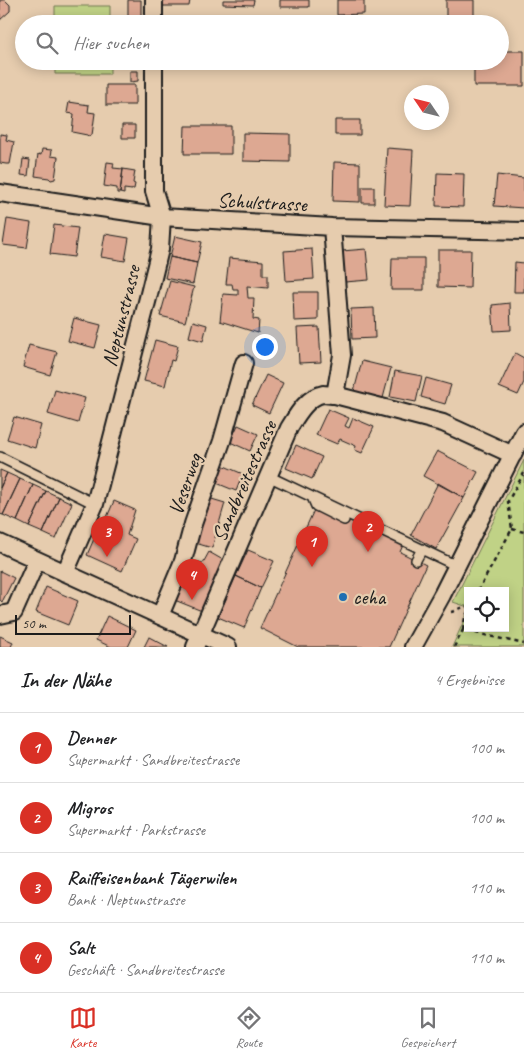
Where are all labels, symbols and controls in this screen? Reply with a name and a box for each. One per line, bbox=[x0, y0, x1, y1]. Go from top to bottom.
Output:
search box bbox=[15, 15, 509, 70]
icon: search bbox=[33, 29, 61, 57]
text: Hier suchen bbox=[73, 31, 149, 55]
north arrow bbox=[404, 85, 449, 130]
street label: Schulstrasse bbox=[217, 187, 308, 217]
street label: Neptunstrasse bbox=[96, 261, 147, 369]
your location bbox=[252, 334, 278, 360]
street label: Sandbreitestrasse bbox=[206, 416, 283, 545]
street label: Veserweg bbox=[162, 448, 208, 518]
pin: 2 bbox=[352, 511, 384, 552]
pin: 3 bbox=[91, 516, 123, 557]
pin: 1 bbox=[296, 526, 328, 567]
pin: 4 bbox=[176, 559, 208, 600]
place label: ceha bbox=[353, 584, 387, 610]
map controls bbox=[464, 587, 509, 632]
button: locate bbox=[464, 587, 509, 632]
marker: ceha bbox=[337, 591, 349, 603]
scale bar bbox=[15, 612, 131, 635]
text: 50 m bbox=[22, 615, 46, 632]
text: In der Nähe bbox=[20, 667, 110, 693]
text: 4 Ergebnisse bbox=[435, 670, 504, 690]
text: Denner bbox=[67, 726, 115, 750]
text: 1 bbox=[32, 738, 40, 758]
text: 100 m bbox=[470, 738, 504, 758]
text: Supermarkt · Sandbreitestrasse bbox=[67, 750, 239, 770]
text: Migros bbox=[67, 796, 112, 820]
text: 2 bbox=[32, 808, 40, 828]
text: 100 m bbox=[470, 808, 504, 828]
text: Supermarkt · Parkstrasse bbox=[67, 820, 205, 840]
text: Raiffeisenbank Tägerwilen bbox=[67, 866, 237, 890]
text: 3 bbox=[32, 878, 40, 898]
text: 110 m bbox=[470, 878, 504, 898]
text: Bank · Neptunstrasse bbox=[67, 890, 185, 910]
text: Salt bbox=[67, 936, 94, 960]
text: 4 bbox=[32, 948, 40, 968]
text: 110 m bbox=[470, 948, 504, 968]
text: Geschäft · Sandbreitestrasse bbox=[67, 960, 224, 980]
tab: Karte bbox=[69, 1004, 97, 1051]
tab: Route bbox=[235, 1004, 263, 1051]
tab: Gespeichert bbox=[401, 1004, 455, 1051]

